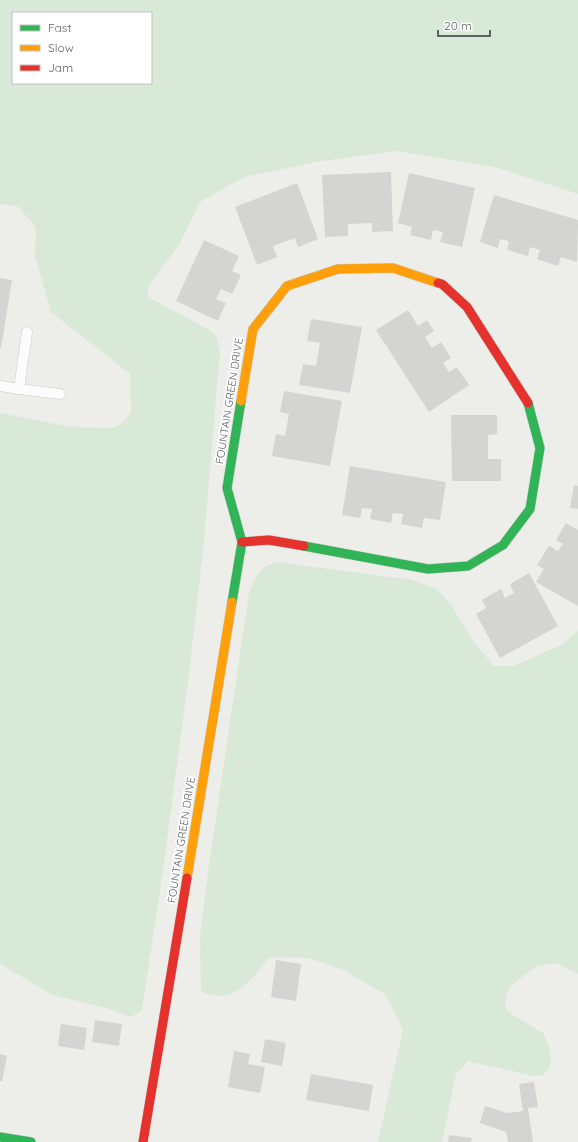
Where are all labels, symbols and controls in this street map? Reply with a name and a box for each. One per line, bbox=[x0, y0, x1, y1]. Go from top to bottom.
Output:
legend bbox=[12, 12, 152, 84]
scale bar bbox=[438, 12, 490, 38]
text: 20 m bbox=[444, 18, 472, 33]
text: Fast bbox=[48, 20, 72, 35]
text: Slow bbox=[48, 40, 74, 55]
text: Jam bbox=[48, 60, 73, 75]
street label: FOUNTAIN GREEN DRIVE bbox=[212, 337, 246, 465]
street label: FOUNTAIN GREEN DRIVE bbox=[164, 776, 198, 904]

